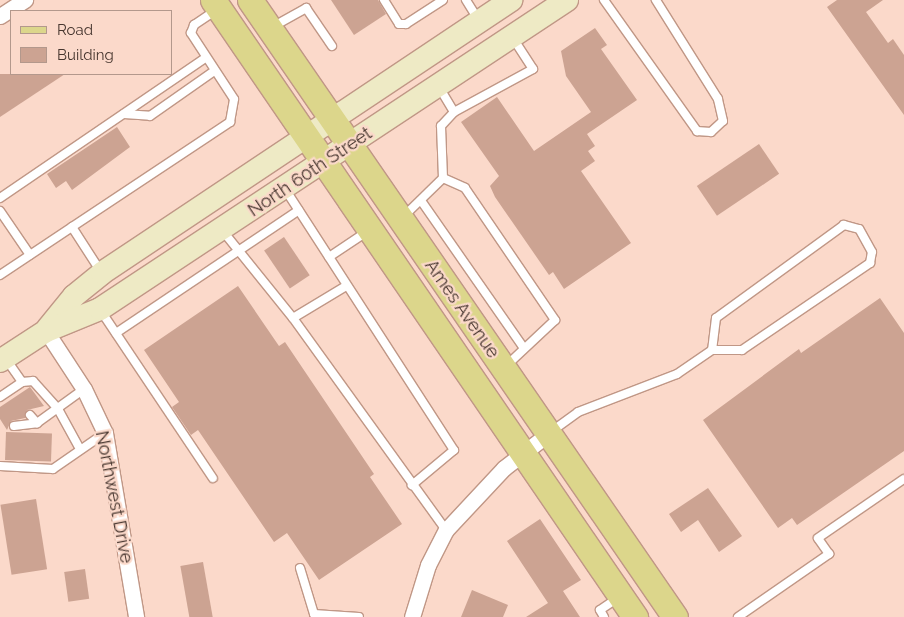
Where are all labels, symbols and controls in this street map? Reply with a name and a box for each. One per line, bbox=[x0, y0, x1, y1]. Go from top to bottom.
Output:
legend bbox=[10, 10, 172, 75]
text: Road bbox=[57, 21, 93, 39]
text: Building bbox=[57, 46, 114, 64]
street label: North 60th Street bbox=[244, 123, 376, 221]
street label: Ames Avenue bbox=[420, 255, 504, 363]
street label: Northwest Drive bbox=[91, 429, 137, 565]

